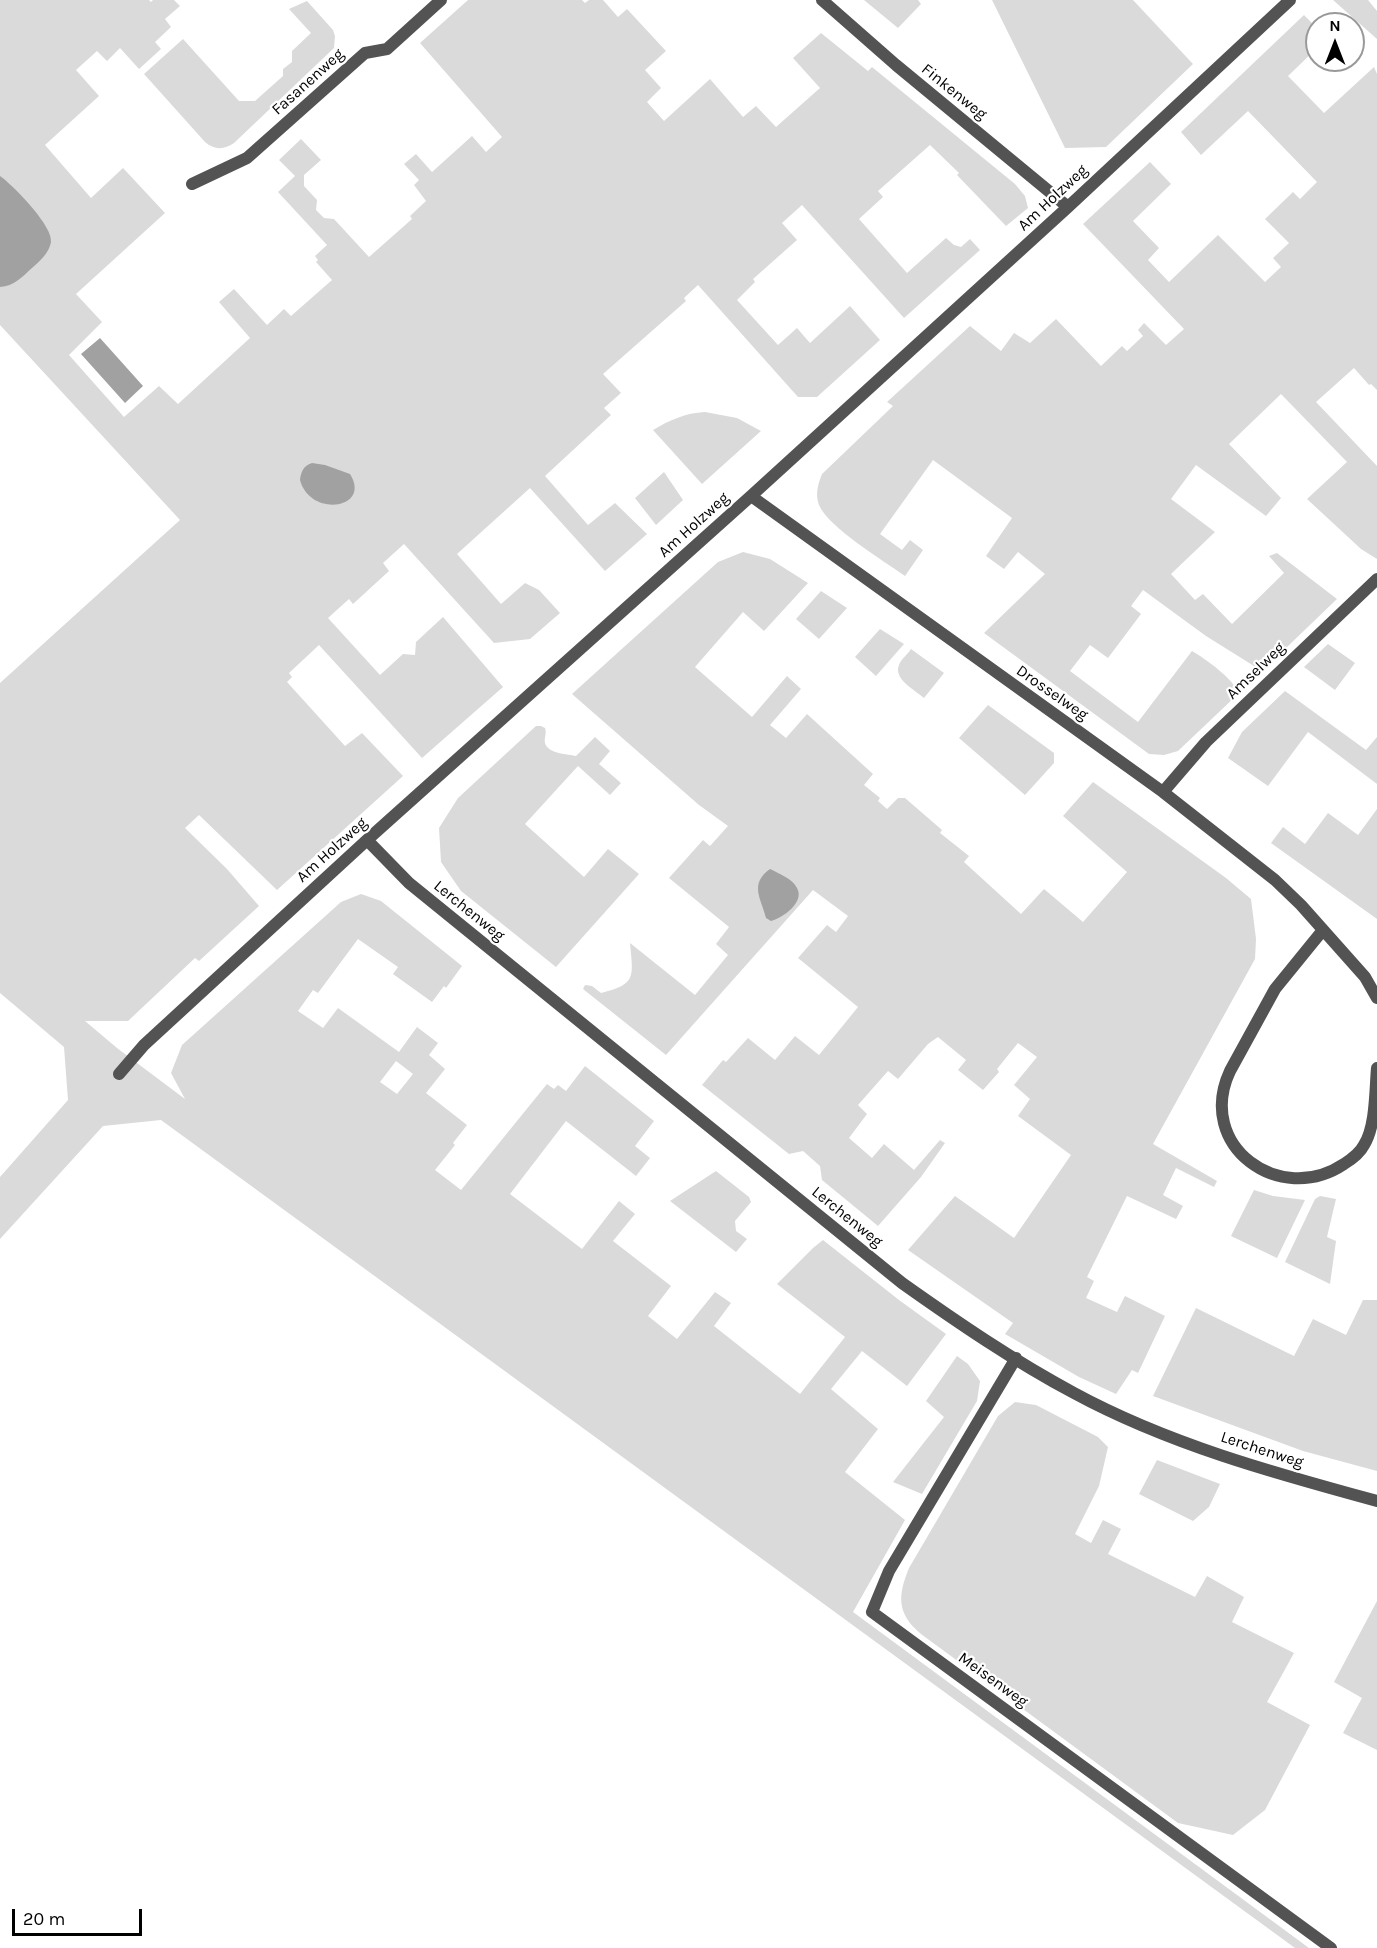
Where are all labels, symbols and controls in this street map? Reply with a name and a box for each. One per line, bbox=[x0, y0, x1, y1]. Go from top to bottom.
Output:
north arrow bbox=[1305, 12, 1365, 72]
text: N bbox=[1329, 16, 1341, 35]
street label: Fasanenweg bbox=[268, 45, 348, 119]
street label: Finkenweg bbox=[917, 60, 991, 124]
street label: Am Holzweg bbox=[1014, 161, 1092, 235]
street label: Am Holzweg bbox=[655, 488, 733, 562]
street label: Amselweg bbox=[1223, 638, 1289, 704]
street label: Drosselweg bbox=[1012, 661, 1092, 725]
street label: Am Holzweg bbox=[293, 813, 371, 887]
street label: Lerchenweg bbox=[430, 876, 508, 946]
street label: Lerchenweg bbox=[808, 1182, 886, 1252]
street label: Lerchenweg bbox=[1218, 1428, 1306, 1472]
street label: Meisenweg bbox=[954, 1648, 1032, 1712]
scale bar bbox=[15, 1897, 146, 1935]
text: 20 m bbox=[23, 1908, 65, 1930]

